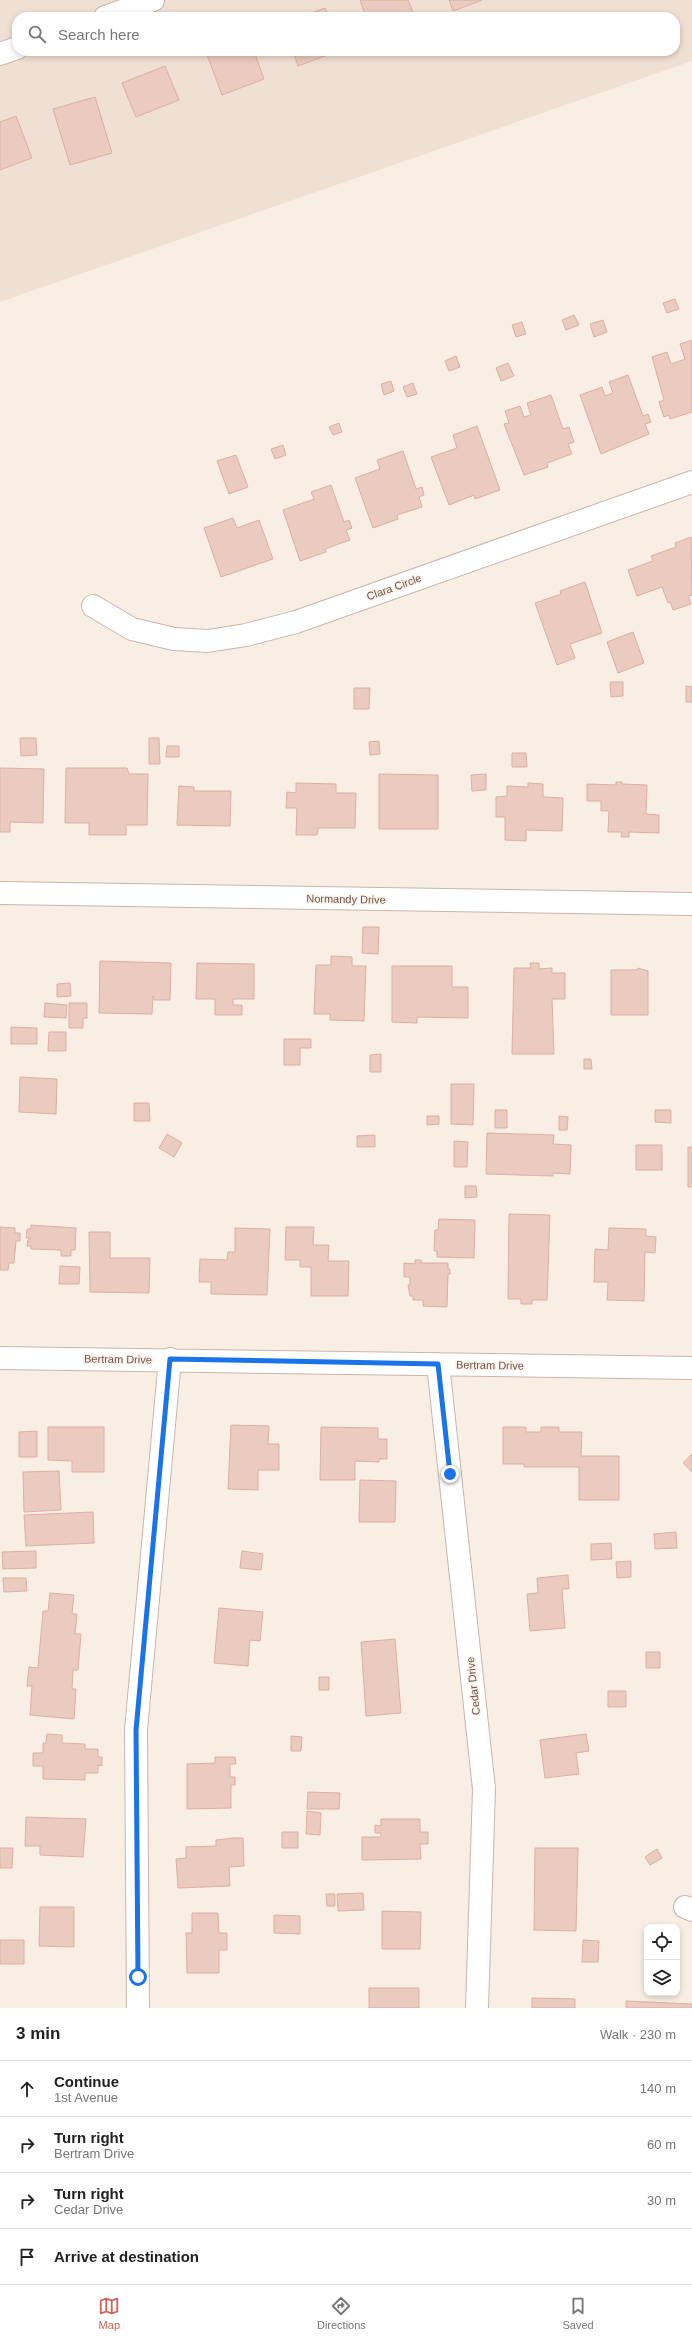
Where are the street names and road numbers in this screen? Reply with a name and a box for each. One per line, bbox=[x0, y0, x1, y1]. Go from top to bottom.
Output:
street label: Clara Circle bbox=[365, 572, 423, 602]
street label: Normandy Drive bbox=[306, 892, 386, 906]
street label: Bertram Drive bbox=[84, 1352, 152, 1366]
street label: Bertram Drive bbox=[456, 1358, 524, 1372]
street label: Cedar Drive bbox=[464, 1656, 482, 1716]

